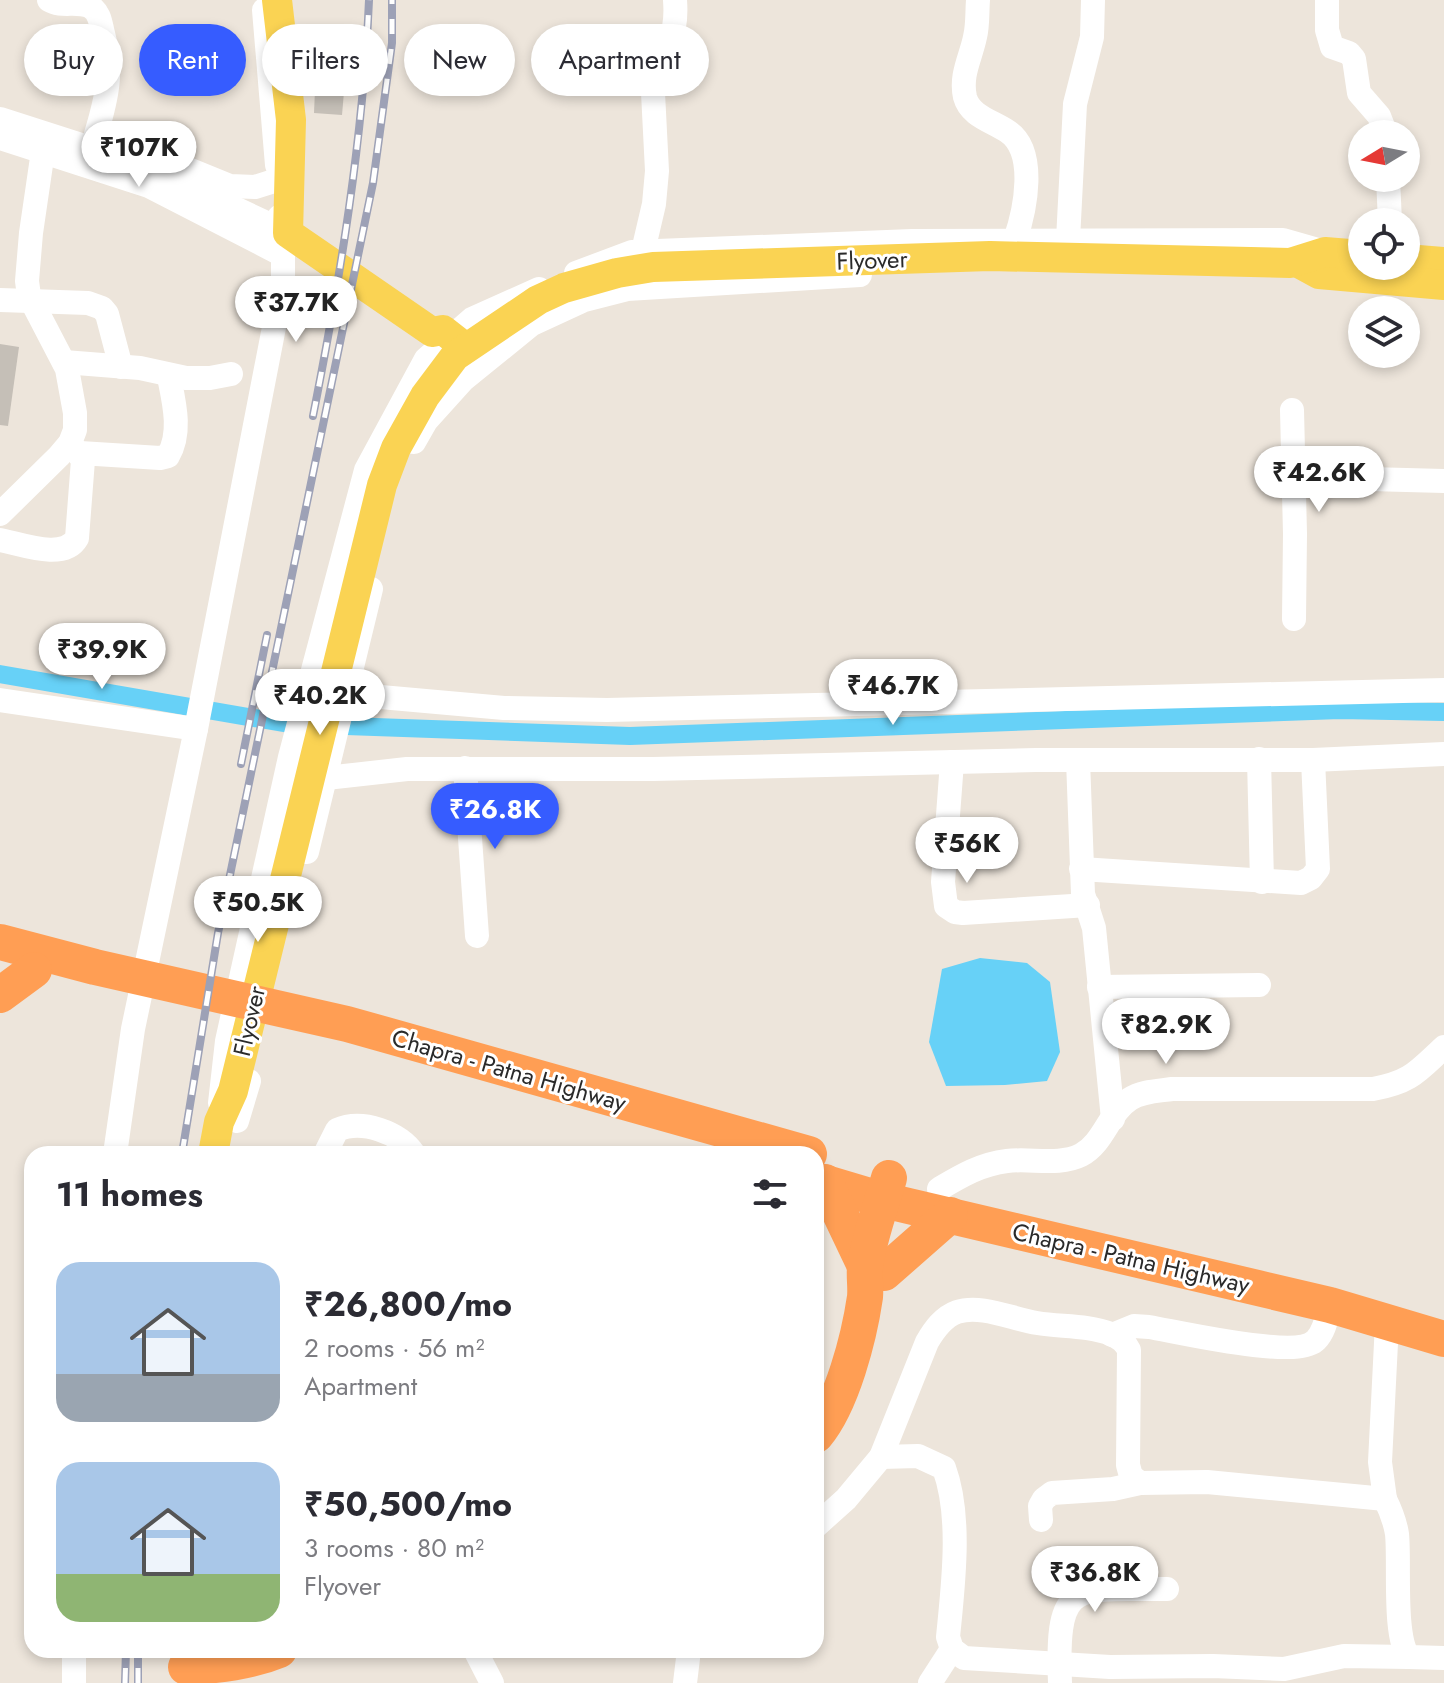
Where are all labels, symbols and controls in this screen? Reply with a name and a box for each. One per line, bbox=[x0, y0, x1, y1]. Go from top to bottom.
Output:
chip: Buy bbox=[24, 24, 123, 96]
chip: Rent bbox=[139, 24, 246, 96]
chip: Filters bbox=[262, 24, 388, 96]
chip: New bbox=[404, 24, 515, 96]
chip: Apartment bbox=[531, 24, 709, 96]
north arrow bbox=[1348, 120, 1420, 192]
map controls bbox=[1348, 120, 1420, 368]
pin: ₹107K bbox=[83, 121, 195, 189]
text: ₹107K bbox=[99, 128, 179, 166]
button: locate bbox=[1348, 208, 1420, 280]
street label: Flyover bbox=[836, 241, 909, 279]
pin: ₹37.7K bbox=[231, 276, 361, 344]
text: ₹37.7K bbox=[253, 283, 339, 321]
button: layers bbox=[1348, 296, 1420, 368]
pin: ₹42.6K bbox=[1254, 446, 1384, 514]
text: ₹42.6K bbox=[1272, 453, 1366, 491]
pin: ₹39.9K bbox=[37, 623, 167, 691]
text: ₹39.9K bbox=[57, 630, 147, 668]
pin: ₹46.7K bbox=[828, 659, 958, 727]
text: ₹46.7K bbox=[847, 666, 939, 704]
pin: ₹40.2K bbox=[255, 669, 385, 737]
text: ₹40.2K bbox=[273, 676, 367, 714]
pin: ₹26.8K bbox=[430, 783, 560, 851]
text: ₹26.8K bbox=[449, 790, 541, 828]
pin: ₹56K bbox=[920, 817, 1014, 885]
text: ₹56K bbox=[933, 824, 1001, 862]
pin: ₹50.5K bbox=[193, 876, 323, 944]
text: ₹50.5K bbox=[212, 883, 304, 921]
street label: Flyover bbox=[224, 982, 274, 1060]
pin: ₹82.9K bbox=[1101, 998, 1231, 1066]
text: ₹82.9K bbox=[1120, 1005, 1212, 1043]
street label: Chapra - Patna Highway bbox=[388, 1020, 631, 1120]
text: 11 homes bbox=[56, 1170, 203, 1219]
icon: filters bbox=[748, 1172, 792, 1216]
street label: Chapra - Patna Highway bbox=[1009, 1214, 1253, 1302]
text: ₹26,800/mo bbox=[304, 1280, 512, 1329]
icon: home bbox=[120, 1294, 216, 1390]
text: 2 rooms · 56 m² bbox=[304, 1329, 484, 1367]
text: Apartment bbox=[304, 1367, 417, 1405]
text: ₹50,500/mo bbox=[304, 1480, 512, 1529]
icon: home bbox=[120, 1494, 216, 1590]
text: 3 rooms · 80 m² bbox=[304, 1529, 484, 1567]
pin: ₹36.8K bbox=[1030, 1546, 1160, 1614]
text: ₹36.8K bbox=[1049, 1553, 1141, 1591]
text: Flyover bbox=[304, 1567, 381, 1605]

